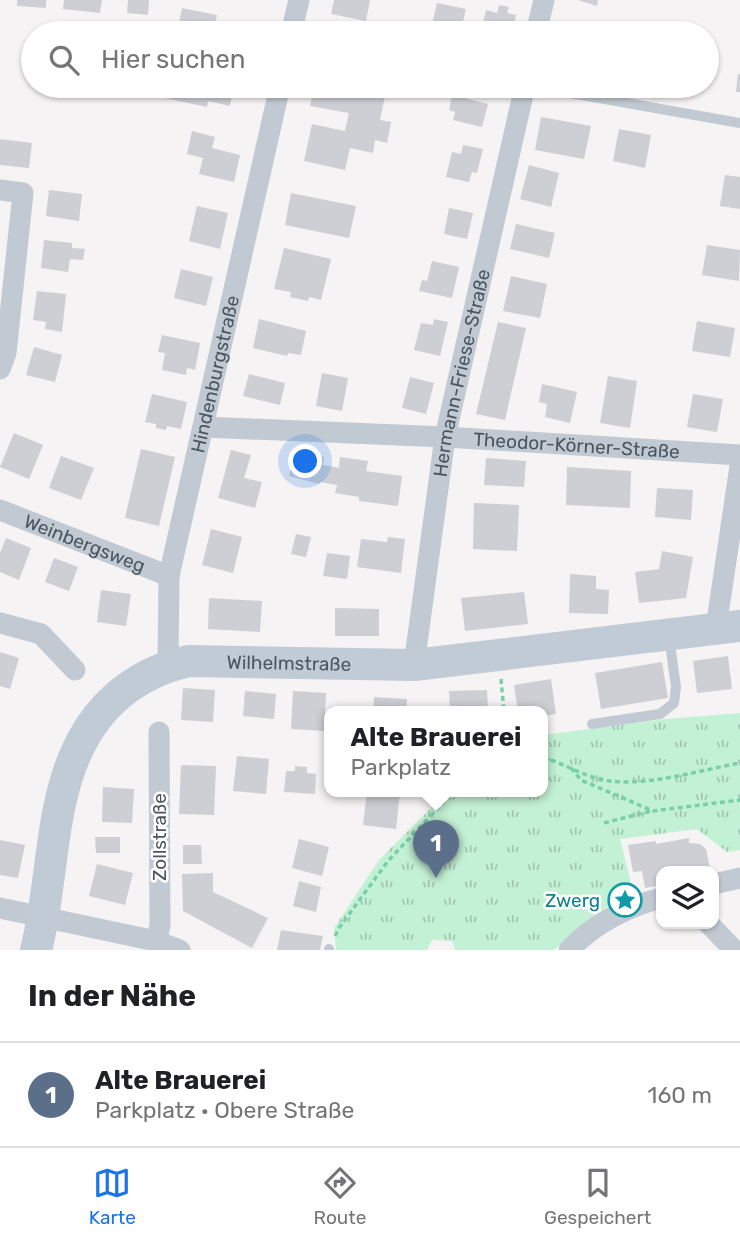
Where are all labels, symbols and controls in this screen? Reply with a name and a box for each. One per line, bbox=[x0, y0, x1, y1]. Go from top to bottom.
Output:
search box bbox=[21, 21, 719, 98]
icon: search bbox=[45, 41, 83, 79]
text: Hier suchen bbox=[101, 44, 246, 75]
street label: Hermann-Friese-Straße bbox=[428, 267, 494, 478]
street label: Hindenburgstraße bbox=[186, 293, 244, 455]
street label: Theodor-Körner-Straße bbox=[473, 427, 680, 463]
your location bbox=[288, 444, 322, 478]
street label: Weinbergsweg bbox=[21, 509, 149, 577]
street label: Wilhelmstraße bbox=[226, 650, 351, 675]
popup bbox=[324, 706, 548, 797]
text: Alte Brauerei bbox=[350, 722, 522, 753]
text: Parkplatz bbox=[350, 753, 451, 781]
street label: Zollstraße bbox=[148, 793, 171, 881]
pin: 1 bbox=[413, 820, 459, 878]
map controls bbox=[656, 866, 719, 929]
button: layers bbox=[656, 866, 719, 929]
place icon: Zwerg bbox=[606, 881, 644, 919]
place label: Zwerg bbox=[545, 889, 600, 912]
text: In der Nähe bbox=[28, 978, 196, 1014]
text: Alte Brauerei bbox=[95, 1065, 266, 1096]
text: 1 bbox=[45, 1081, 57, 1109]
text: 160 m bbox=[648, 1081, 712, 1109]
text: Parkplatz · Obere Straße bbox=[95, 1096, 354, 1124]
tab: Karte bbox=[89, 1164, 136, 1229]
tab: Route bbox=[314, 1164, 366, 1229]
tab: Gespeichert bbox=[544, 1164, 651, 1229]

